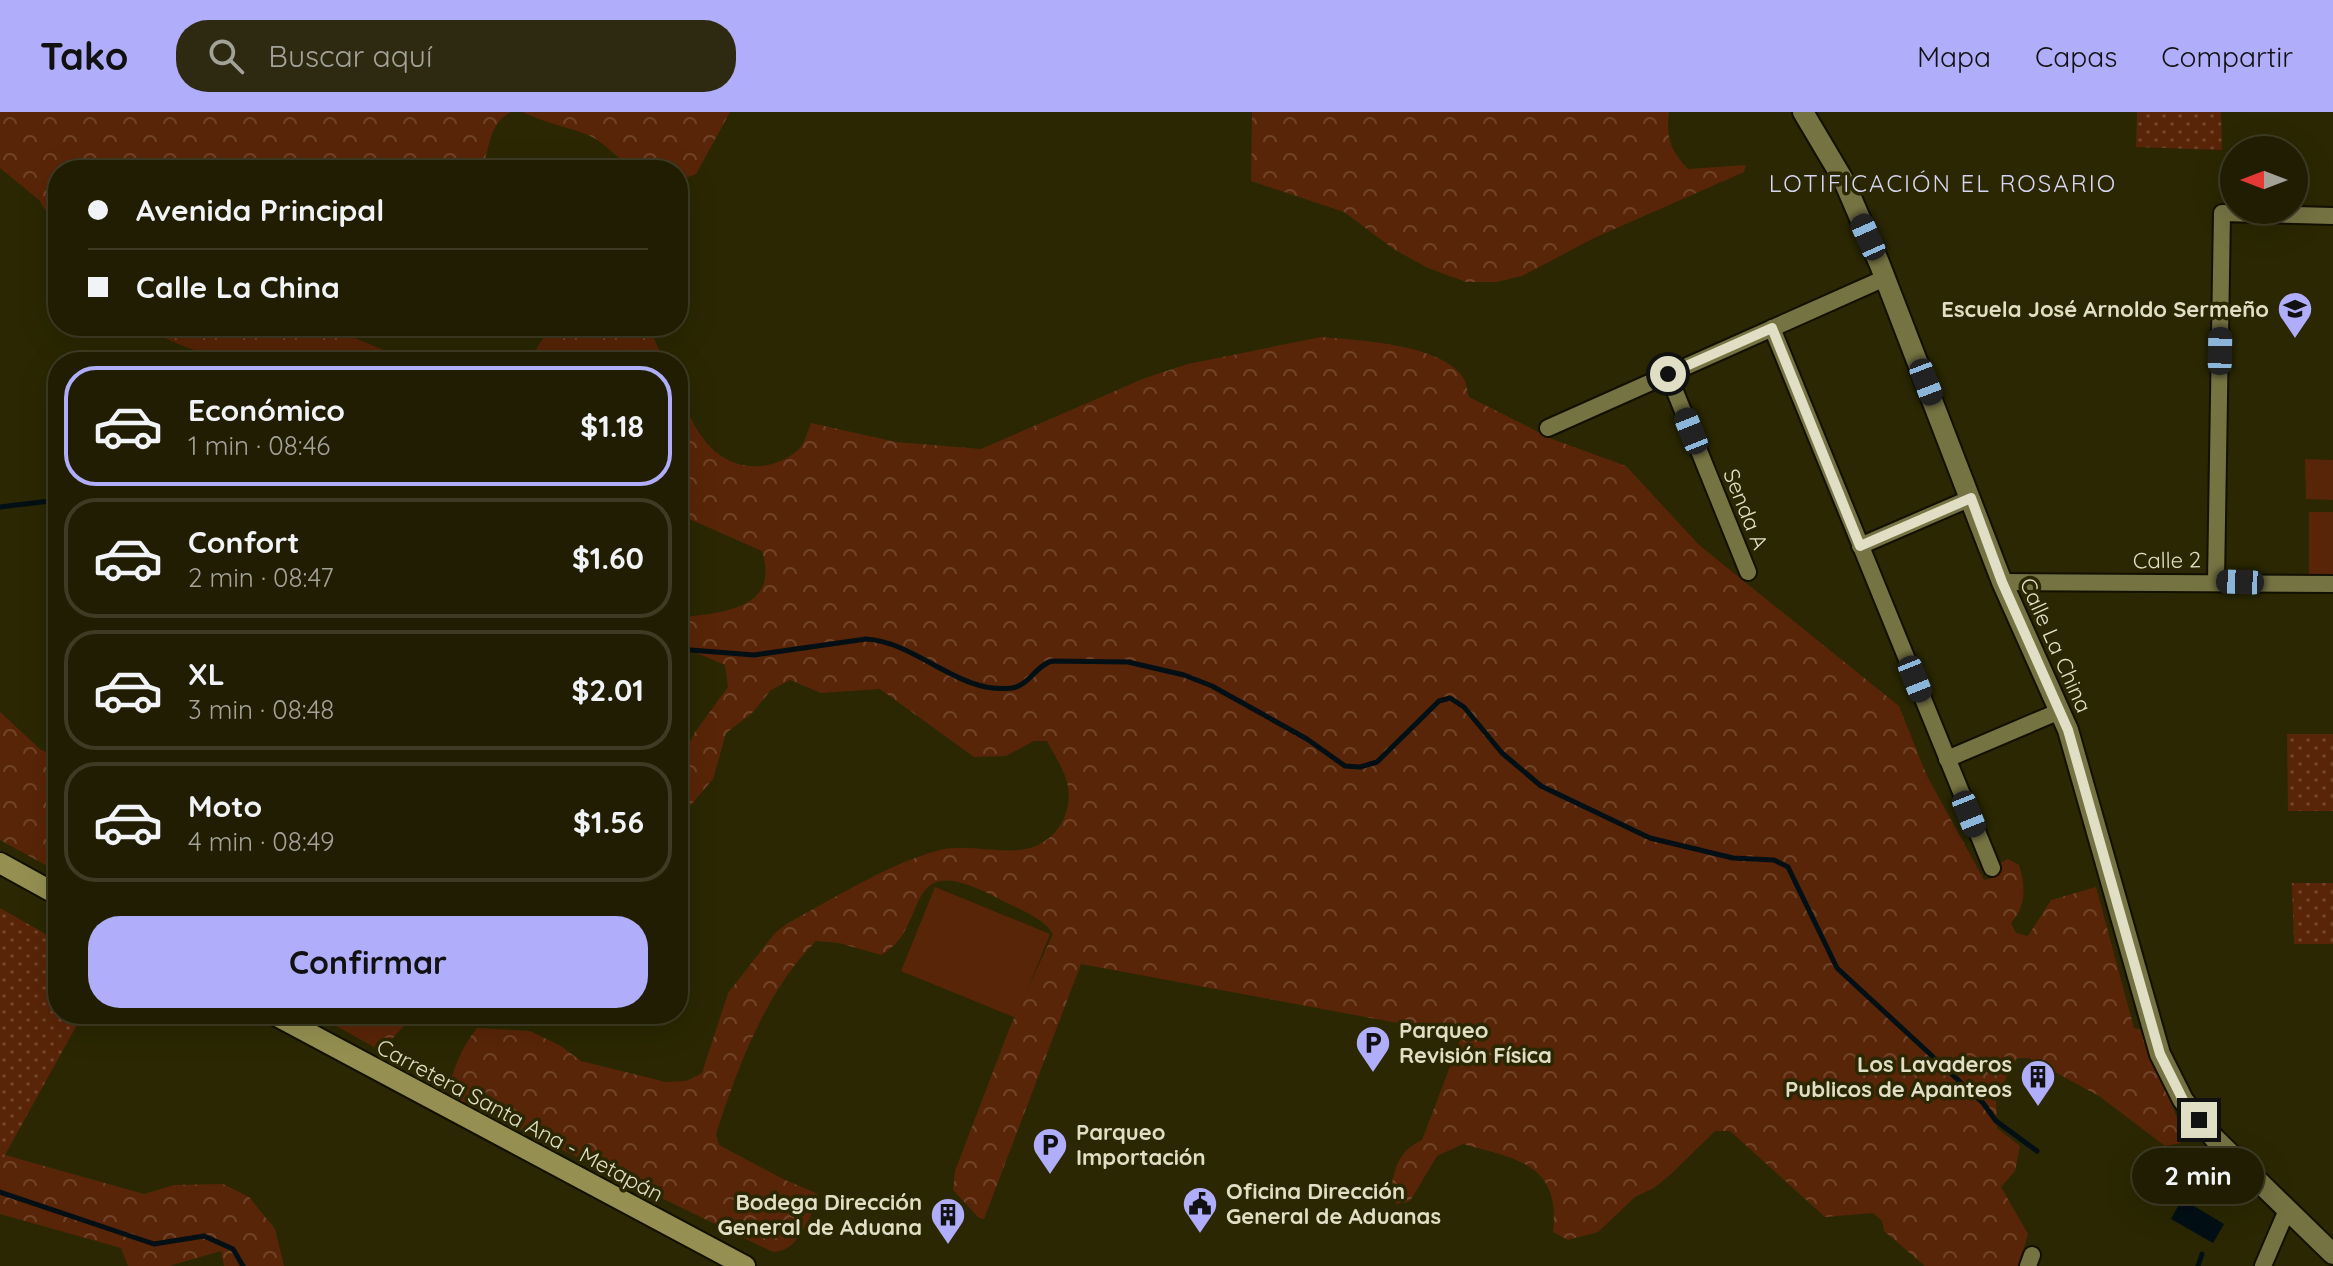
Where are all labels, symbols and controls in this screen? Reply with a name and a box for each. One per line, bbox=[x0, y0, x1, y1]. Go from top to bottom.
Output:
search box bbox=[176, 20, 736, 92]
text: Tako bbox=[40, 32, 128, 80]
icon: search bbox=[204, 34, 248, 78]
text: Buscar aquí bbox=[268, 37, 432, 75]
text: Mapa bbox=[1917, 39, 1991, 74]
text: Capas bbox=[2035, 39, 2117, 74]
text: Compartir bbox=[2161, 39, 2293, 74]
north arrow bbox=[2220, 136, 2308, 224]
map controls bbox=[2220, 136, 2308, 224]
district label: LOTIFICACIÓN EL ROSARIO bbox=[1769, 168, 2117, 198]
text: Avenida Principal bbox=[136, 191, 384, 229]
car bbox=[1847, 210, 1889, 264]
text: Calle La China bbox=[136, 268, 340, 306]
school or university icon: Escuela José Arnoldo Sermeño bbox=[2276, 290, 2314, 340]
place label: Escuela José Arnoldo Sermeño bbox=[1941, 295, 2269, 323]
car bbox=[2208, 327, 2232, 375]
car bbox=[1906, 355, 1946, 409]
route start bbox=[1650, 356, 1686, 392]
icon: car bbox=[92, 390, 164, 462]
text: Económico bbox=[188, 391, 345, 429]
car bbox=[1671, 404, 1711, 458]
text: $1.18 bbox=[580, 407, 644, 445]
text: 1 min · 08:46 bbox=[188, 429, 330, 462]
street label: Senda A bbox=[1717, 465, 1775, 553]
icon: car bbox=[92, 522, 164, 594]
text: Confort bbox=[188, 523, 300, 561]
text: $1.60 bbox=[572, 539, 644, 577]
street label: Calle 2 bbox=[2133, 545, 2201, 575]
text: 2 min · 08:47 bbox=[188, 561, 334, 594]
car bbox=[2216, 569, 2264, 595]
street label: Calle La China bbox=[2014, 573, 2098, 717]
car bbox=[1895, 652, 1935, 706]
icon: car bbox=[92, 654, 164, 726]
text: XL bbox=[188, 655, 225, 693]
text: $2.01 bbox=[571, 671, 644, 709]
text: 3 min · 08:48 bbox=[188, 693, 334, 726]
icon: car bbox=[92, 786, 164, 858]
text: Moto bbox=[188, 787, 262, 825]
car bbox=[1949, 787, 1989, 841]
text: $1.56 bbox=[573, 803, 644, 841]
text: 4 min · 08:49 bbox=[188, 825, 334, 858]
button: Confirmar bbox=[88, 916, 648, 1008]
place label: Parqueo Revisión Física bbox=[1399, 1016, 1552, 1069]
parking icon: Parqueo Revisión Física bbox=[1354, 1024, 1392, 1074]
street label: Carretera Santa Ana - Metapán bbox=[372, 1032, 668, 1208]
place label: Los Lavaderos Publicos de Apanteos bbox=[1785, 1050, 2012, 1103]
building icon: Los Lavaderos Publicos de Apanteos bbox=[2019, 1058, 2057, 1108]
route end bbox=[2181, 1102, 2217, 1138]
place label: Parqueo Importación bbox=[1076, 1118, 1206, 1171]
parking icon: Parqueo Importación bbox=[1031, 1126, 1069, 1176]
callout: 2 min bbox=[2133, 1148, 2265, 1204]
text: 2 min bbox=[2164, 1159, 2232, 1192]
place label: Oficina Dirección General de Aduanas bbox=[1226, 1177, 1441, 1230]
public building icon: Oficina Dirección General de Aduanas bbox=[1181, 1185, 1219, 1235]
place label: Bodega Dirección General de Aduana bbox=[718, 1188, 922, 1241]
building icon: Bodega Dirección General de Aduana bbox=[929, 1196, 967, 1246]

